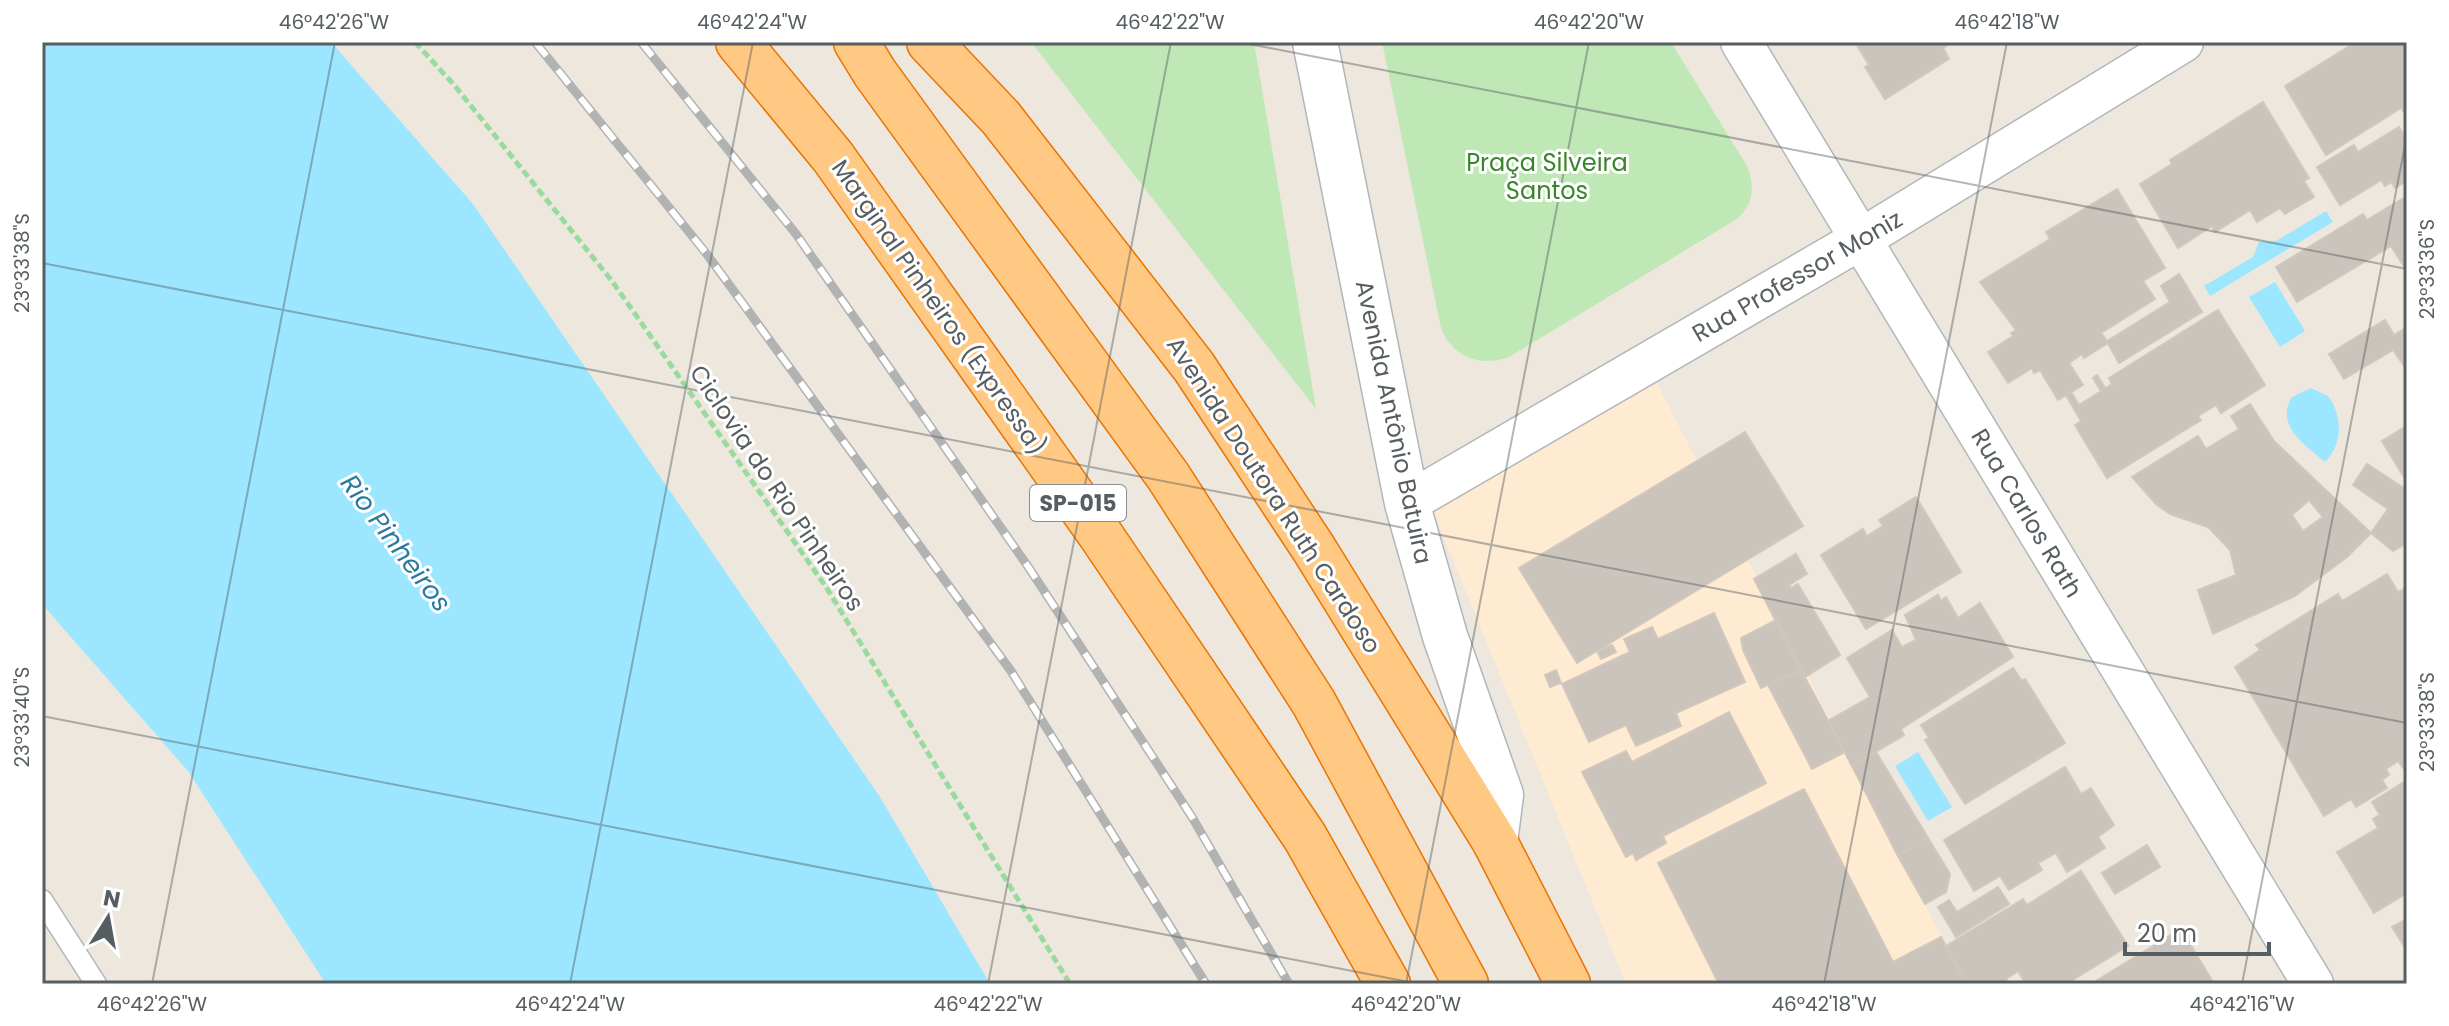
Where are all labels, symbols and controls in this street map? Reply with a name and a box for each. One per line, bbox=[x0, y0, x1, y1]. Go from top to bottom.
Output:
text: 46°42'26"W bbox=[279, 8, 390, 36]
text: 46°42'24"W bbox=[697, 8, 808, 36]
text: 46°42'22"W bbox=[1115, 8, 1225, 36]
text: 46°42'20"W bbox=[1534, 8, 1645, 36]
text: 46°42'18"W bbox=[1954, 8, 2060, 36]
park label: Praça Silveira Santos bbox=[1466, 146, 1628, 207]
street label: Marginal Pinheiros (Expressa) bbox=[824, 153, 1054, 461]
street label: Rua Professor Moniz bbox=[1686, 202, 1908, 350]
text: 23°33'38"S bbox=[8, 213, 36, 313]
text: 23°33'36"S bbox=[2413, 219, 2441, 319]
street label: Avenida Antônio Batuira bbox=[1348, 277, 1440, 567]
street label: Avenida Doutora Ruth Cardoso bbox=[1159, 330, 1389, 660]
street label: Ciclovia do Rio Pinheiros bbox=[682, 358, 872, 618]
street label: Rua Carlos Rath bbox=[1964, 422, 2090, 604]
water label: Rio Pinheiros bbox=[332, 467, 460, 619]
road number: SP-015 bbox=[1030, 485, 1126, 521]
text: 23°33'40"S bbox=[8, 667, 36, 767]
text: 23°33'38"S bbox=[2413, 672, 2441, 772]
north arrow bbox=[68, 878, 148, 958]
text: N bbox=[101, 882, 123, 916]
scale bar bbox=[2125, 906, 2269, 956]
text: 20 m bbox=[2137, 917, 2197, 950]
text: 46°42'26"W bbox=[97, 990, 208, 1018]
text: 46°42'24"W bbox=[515, 990, 626, 1018]
text: 46°42'22"W bbox=[933, 990, 1043, 1018]
text: 46°42'20"W bbox=[1351, 990, 1462, 1018]
text: 46°42'18"W bbox=[1771, 990, 1877, 1018]
text: 46°42'16"W bbox=[2189, 990, 2295, 1018]

